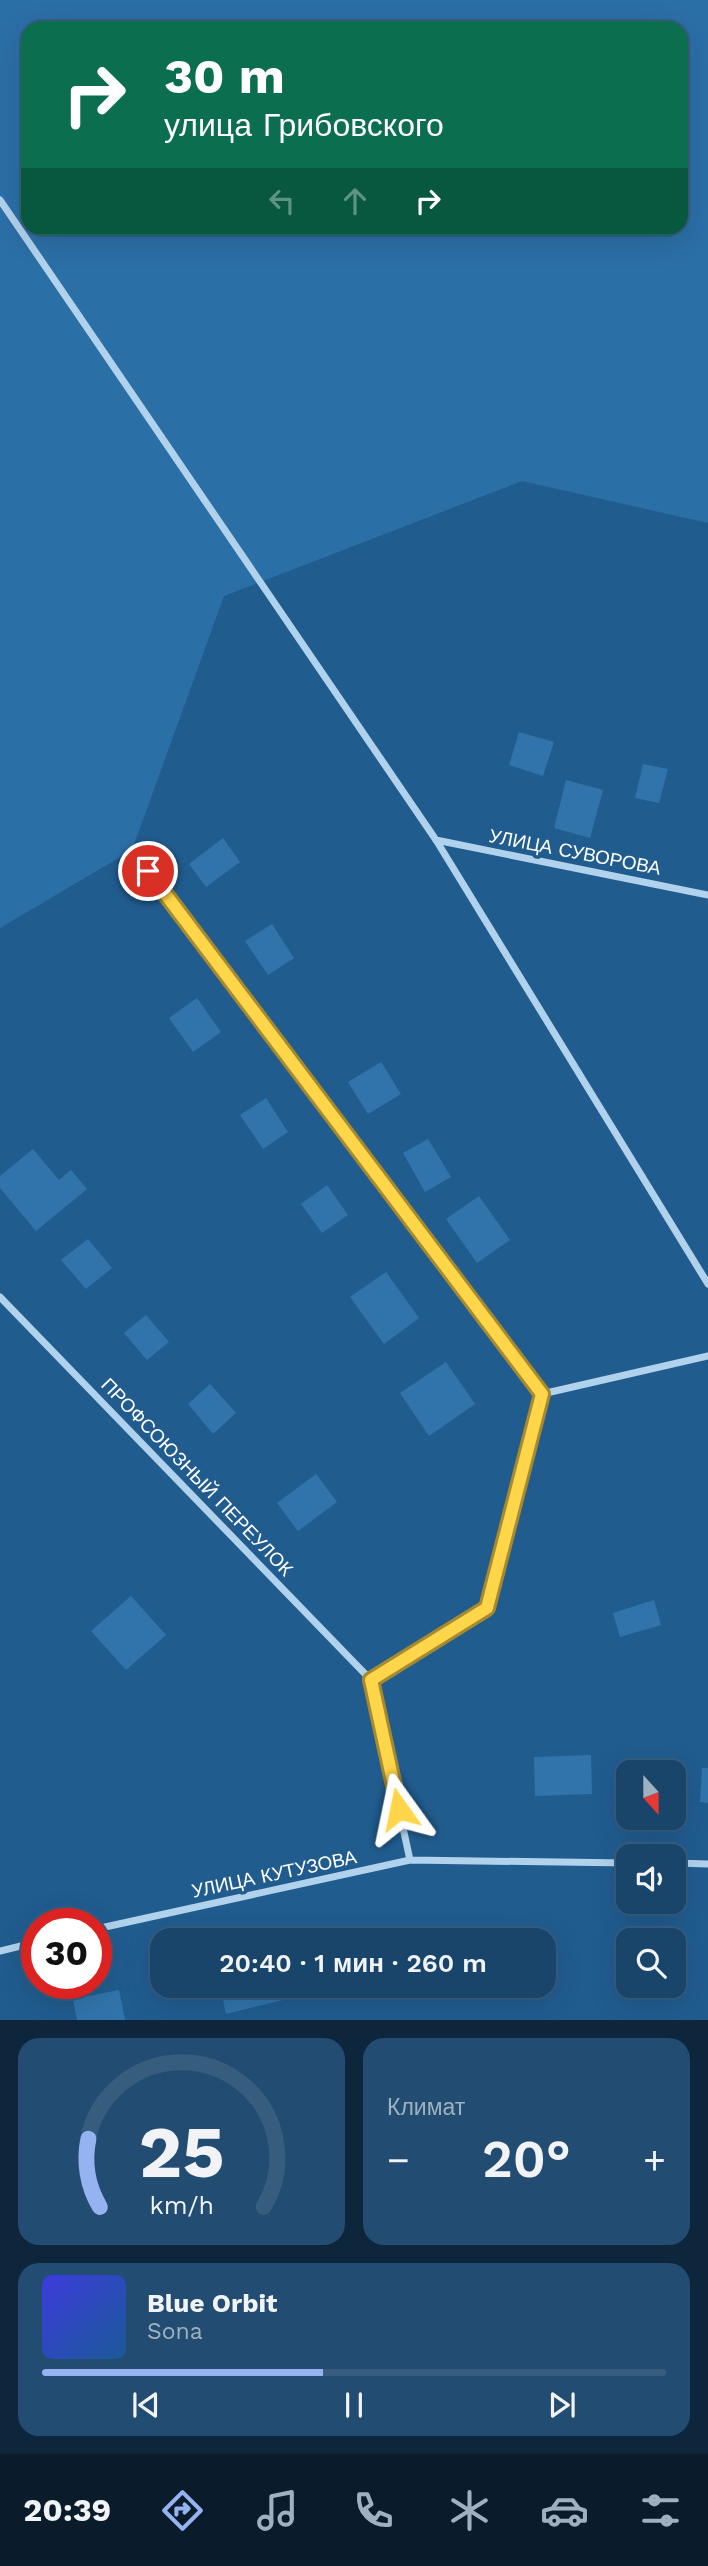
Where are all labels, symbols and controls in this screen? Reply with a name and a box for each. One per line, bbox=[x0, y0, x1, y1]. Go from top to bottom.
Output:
text: 30 m bbox=[164, 47, 285, 105]
icon: right bbox=[49, 49, 140, 140]
text: улица Грибовского bbox=[164, 106, 444, 144]
icon: left bbox=[263, 182, 301, 220]
icon: ahead bbox=[336, 182, 374, 220]
icon: right bbox=[409, 182, 447, 220]
street label: УЛИЦА СУВОРОВА bbox=[487, 824, 663, 880]
pin bbox=[118, 841, 178, 901]
icon: arrive bbox=[129, 852, 167, 890]
street label: ПРОФСОЮЗНЫЙ ПЕРЕУЛОК bbox=[96, 1373, 298, 1581]
north arrow bbox=[616, 1760, 686, 1830]
map controls bbox=[616, 1760, 686, 1998]
position arrow bbox=[362, 1772, 436, 1846]
button: sound bbox=[616, 1844, 686, 1914]
street label: УЛИЦА КУТУЗОВА bbox=[189, 1845, 359, 1903]
speed limit sign: 30 bbox=[21, 1908, 112, 1999]
button: search bbox=[616, 1928, 686, 1998]
text: 20:40 · 1 мин · 260 m bbox=[219, 1948, 487, 1978]
text: Климат bbox=[387, 2094, 465, 2121]
text: 25 bbox=[139, 2110, 224, 2196]
text: 20° bbox=[482, 2129, 571, 2190]
text: − bbox=[387, 2138, 410, 2182]
text: + bbox=[643, 2138, 666, 2182]
text: km/h bbox=[149, 2191, 214, 2220]
text: Blue Orbit bbox=[147, 2288, 277, 2318]
text: Sona bbox=[147, 2318, 203, 2345]
icon: previous bbox=[127, 2386, 165, 2424]
icon: pause bbox=[335, 2386, 373, 2424]
icon: next bbox=[543, 2386, 581, 2424]
icon: directions bbox=[158, 2486, 207, 2535]
icon: music bbox=[253, 2486, 302, 2535]
icon: phone bbox=[349, 2486, 398, 2535]
icon: climate bbox=[445, 2486, 494, 2535]
icon: car bbox=[540, 2486, 589, 2535]
icon: filters bbox=[636, 2486, 685, 2535]
text: 20:39 bbox=[23, 2491, 111, 2529]

